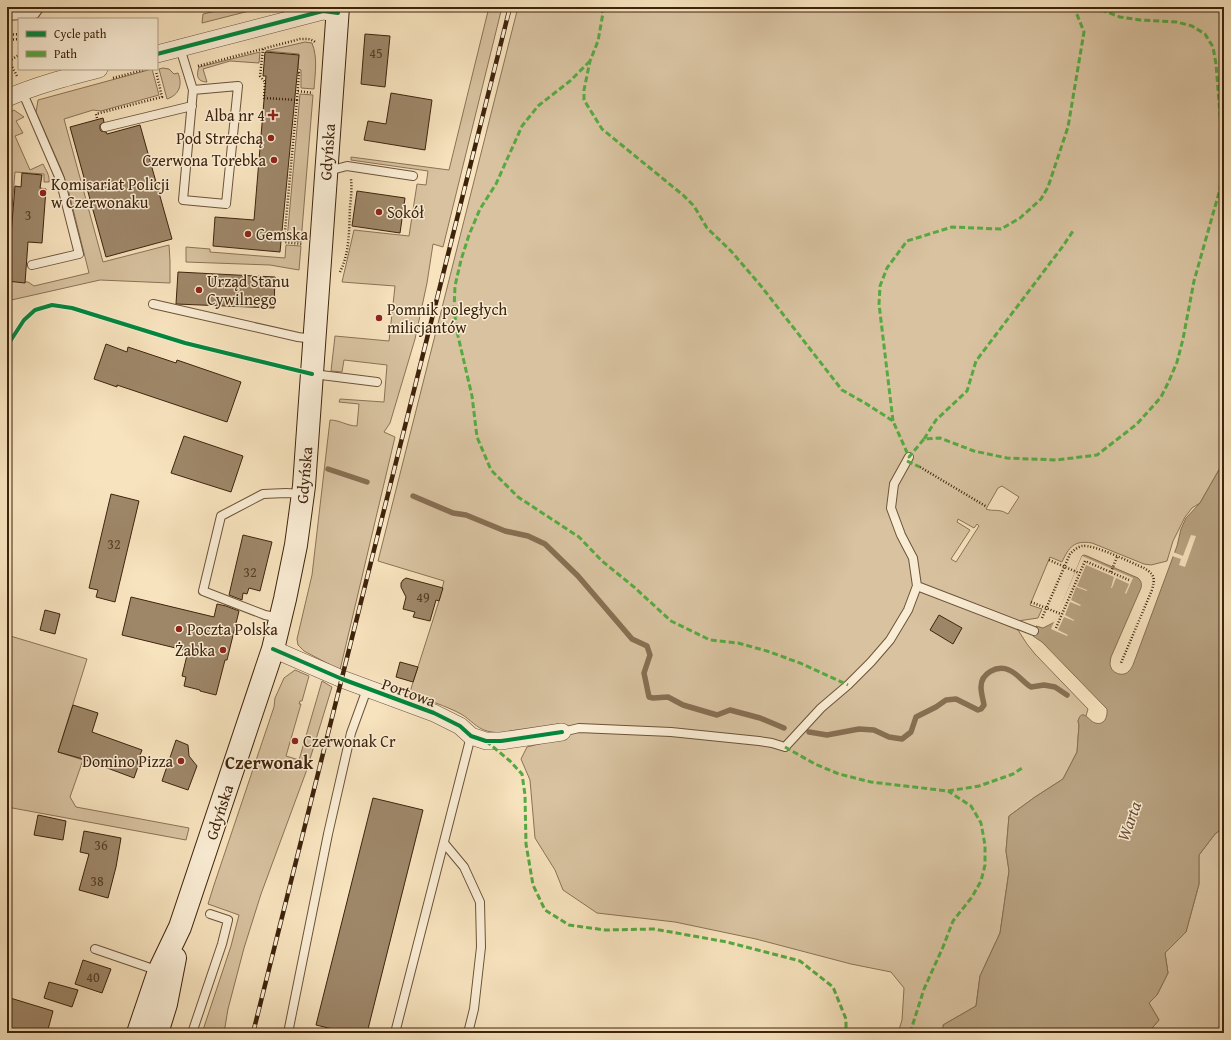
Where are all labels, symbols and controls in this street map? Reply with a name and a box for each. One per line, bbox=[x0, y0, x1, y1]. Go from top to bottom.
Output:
legend bbox=[18, 18, 158, 70]
text: Cycle path bbox=[54, 25, 107, 42]
house number: 45 bbox=[369, 43, 383, 63]
text: Path bbox=[54, 45, 77, 62]
place label: Alba nr 4 bbox=[205, 103, 265, 127]
marker: Alba nr 4 bbox=[268, 110, 278, 120]
street label: Gdyńska bbox=[313, 122, 341, 181]
place label: Pod Strzechą bbox=[176, 126, 263, 150]
marker: Pod Strzechą bbox=[266, 133, 276, 143]
place label: Czerwona Torebka bbox=[143, 148, 266, 172]
marker: Czerwona Torebka bbox=[269, 155, 279, 165]
place label: Komisariat Policji w Czerwonaku bbox=[51, 172, 170, 214]
marker: Komisariat Policji w Czerwonaku bbox=[38, 188, 48, 198]
place label: Sokół bbox=[387, 200, 424, 224]
house number: 3 bbox=[25, 205, 31, 225]
marker: Sokół bbox=[374, 207, 384, 217]
place label: Gemska bbox=[256, 222, 308, 246]
marker: Gemska bbox=[243, 229, 253, 239]
place label: Urząd Stanu Cywilnego bbox=[207, 269, 290, 311]
marker: Urząd Stanu Cywilnego bbox=[194, 285, 204, 295]
place label: Pomnik poległych milicjantów bbox=[387, 297, 507, 339]
marker: Pomnik poległych milicjantów bbox=[374, 313, 384, 323]
street label: Gdyńska bbox=[290, 445, 318, 504]
house number: 32 bbox=[107, 534, 121, 554]
house number: 32 bbox=[243, 562, 257, 582]
house number: 49 bbox=[416, 587, 430, 607]
place label: Poczta Polska bbox=[187, 617, 278, 641]
marker: Poczta Polska bbox=[174, 624, 184, 634]
place label: Żabka bbox=[175, 638, 215, 662]
marker: Żabka bbox=[218, 645, 228, 655]
street label: Portowa bbox=[379, 671, 440, 713]
place label: Czerwonak Cr bbox=[303, 729, 396, 753]
marker: Czerwonak Cr bbox=[290, 736, 300, 746]
place label: Domino Pizza bbox=[82, 749, 173, 773]
district label: Czerwonak bbox=[225, 749, 314, 776]
marker: Domino Pizza bbox=[176, 756, 186, 766]
street label: Gdyńska bbox=[199, 781, 239, 843]
water label: Warta bbox=[1110, 798, 1147, 844]
house number: 36 bbox=[94, 835, 108, 855]
house number: 38 bbox=[90, 871, 104, 891]
house number: 40 bbox=[86, 967, 100, 987]

